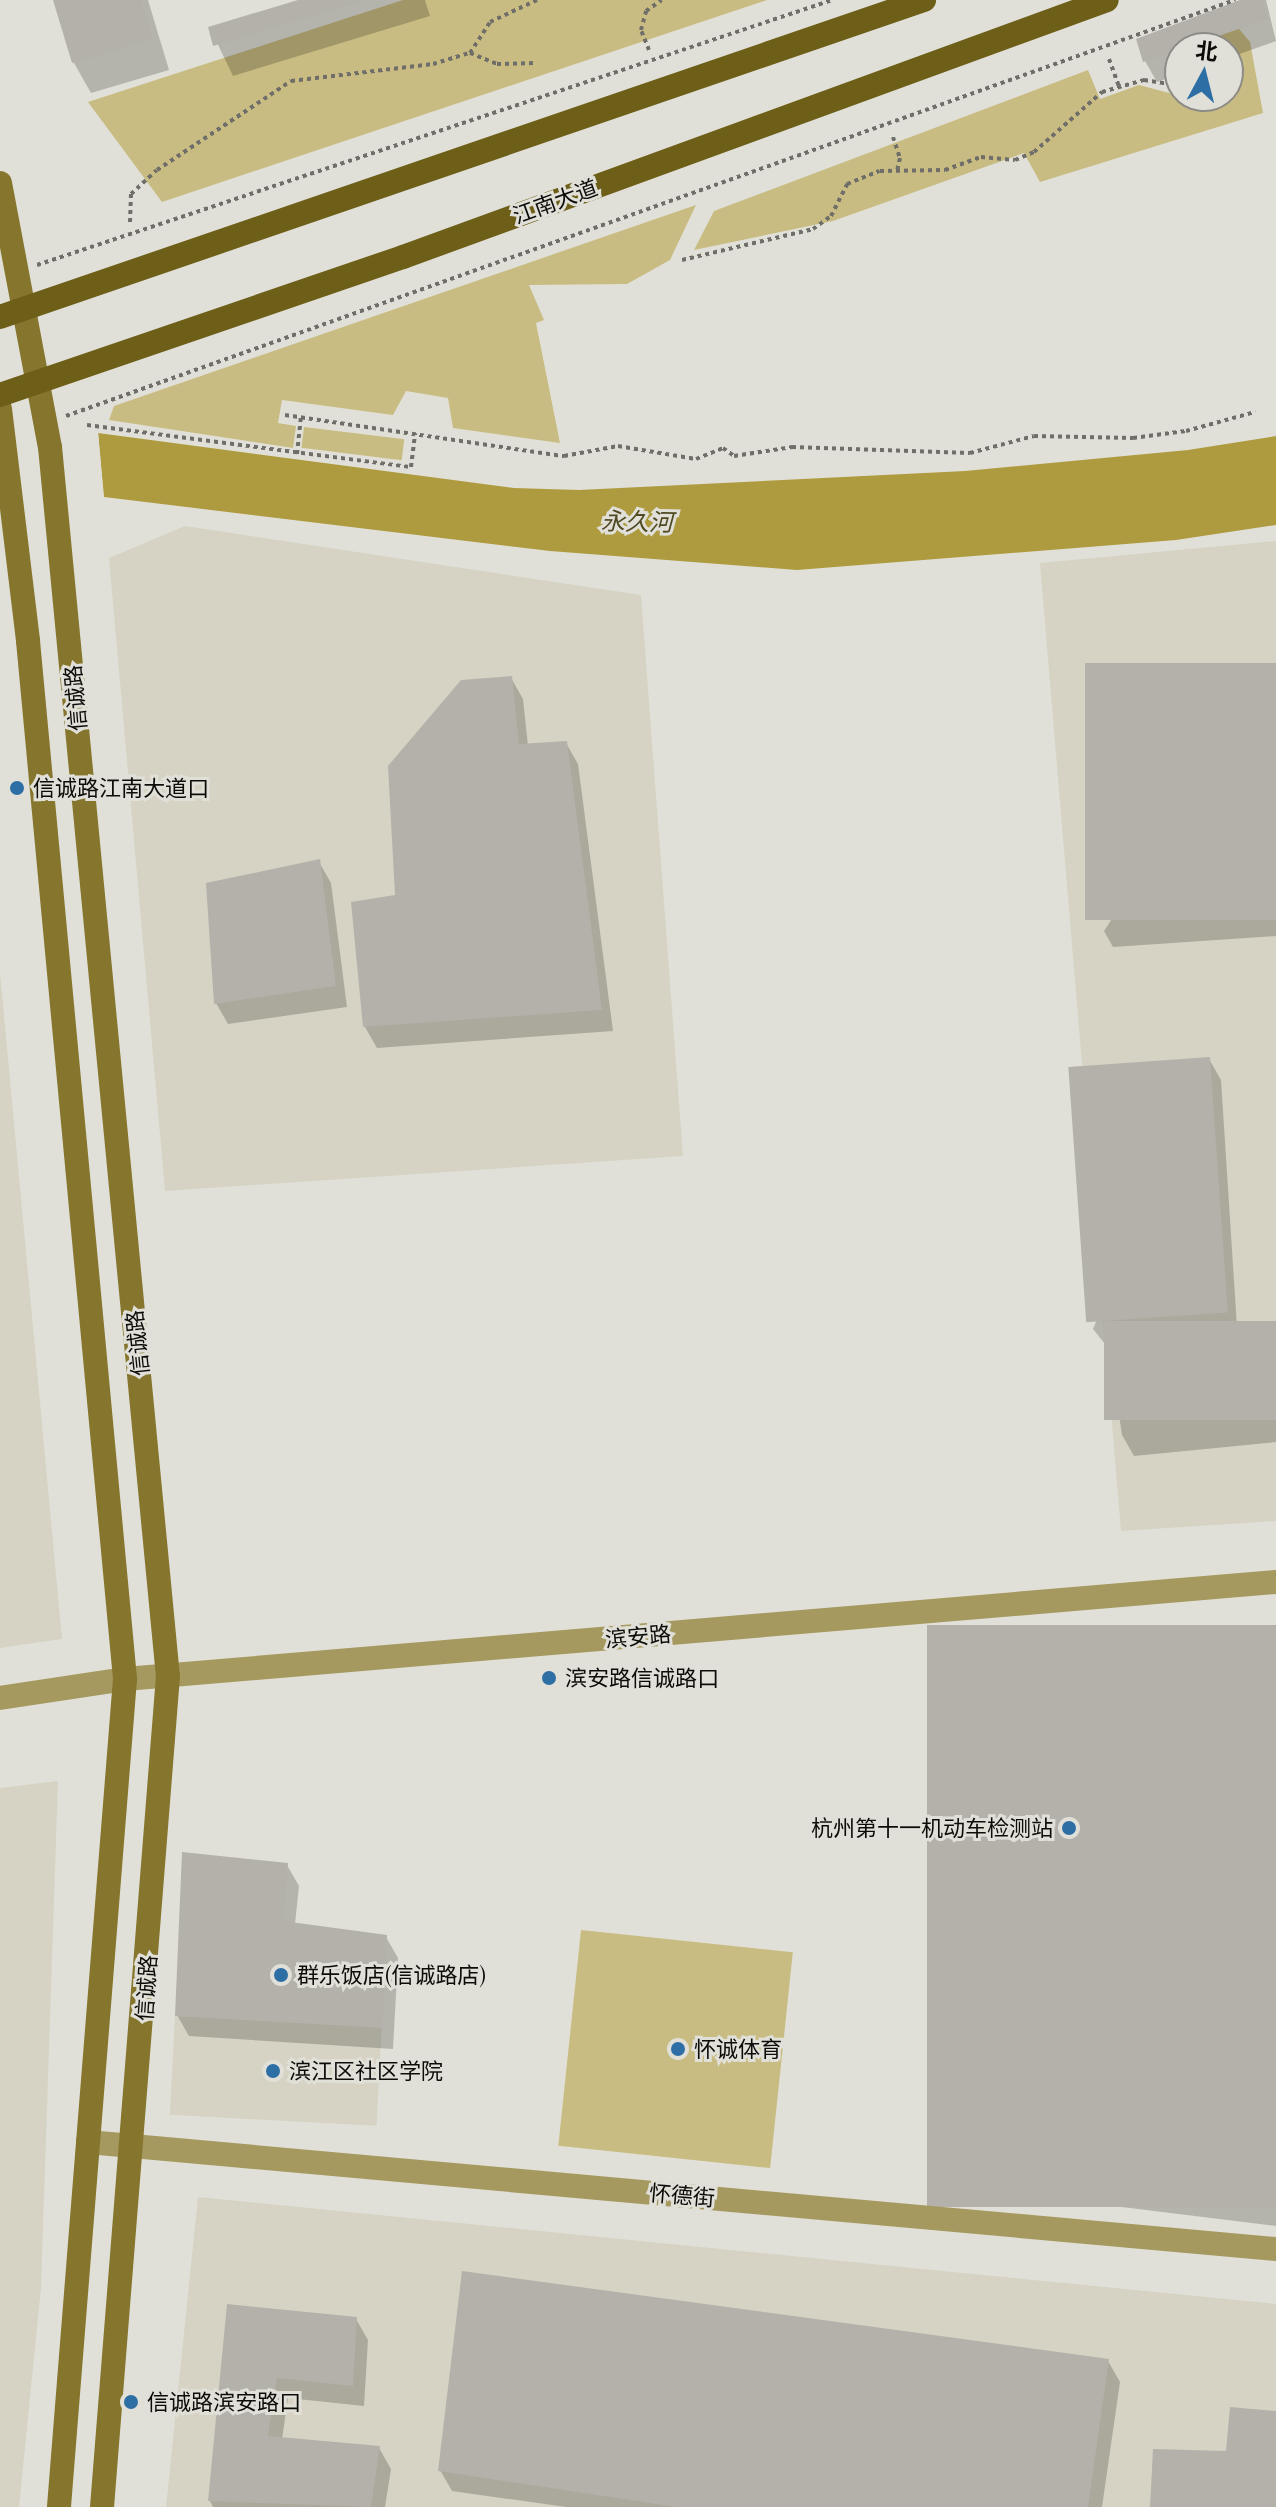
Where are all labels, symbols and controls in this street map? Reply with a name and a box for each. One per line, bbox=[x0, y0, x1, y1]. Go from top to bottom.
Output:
north arrow bbox=[1164, 32, 1244, 112]
text: 北 bbox=[1194, 34, 1219, 66]
street label: 江南大道 bbox=[509, 174, 601, 228]
water label: 永久河 bbox=[601, 506, 673, 536]
street label: 信诚路 bbox=[59, 664, 91, 732]
place label: 信诚路江南大道口 bbox=[33, 775, 209, 801]
marker: 信诚路江南大道口 bbox=[8, 779, 26, 797]
street label: 信诚路 bbox=[120, 1309, 154, 1377]
street label: 滨安路 bbox=[604, 1620, 672, 1652]
place label: 滨安路信诚路口 bbox=[565, 1665, 719, 1691]
marker: 滨安路信诚路口 bbox=[540, 1669, 558, 1687]
place label: 杭州第十一机动车检测站 bbox=[811, 1815, 1053, 1841]
marker: 杭州第十一机动车检测站 bbox=[1060, 1819, 1078, 1837]
street label: 信诚路 bbox=[131, 1954, 161, 2022]
place label: 群乐饭店(信诚路店) bbox=[297, 1962, 486, 1988]
marker: 群乐饭店(信诚路店) bbox=[272, 1966, 290, 1984]
place label: 怀诚体育 bbox=[694, 2036, 782, 2062]
marker: 怀诚体育 bbox=[669, 2040, 687, 2058]
place label: 滨江区社区学院 bbox=[289, 2058, 443, 2084]
marker: 滨江区社区学院 bbox=[264, 2062, 282, 2080]
street label: 怀德街 bbox=[648, 2179, 716, 2211]
place label: 信诚路滨安路口 bbox=[147, 2389, 301, 2415]
marker: 信诚路滨安路口 bbox=[122, 2393, 140, 2411]

